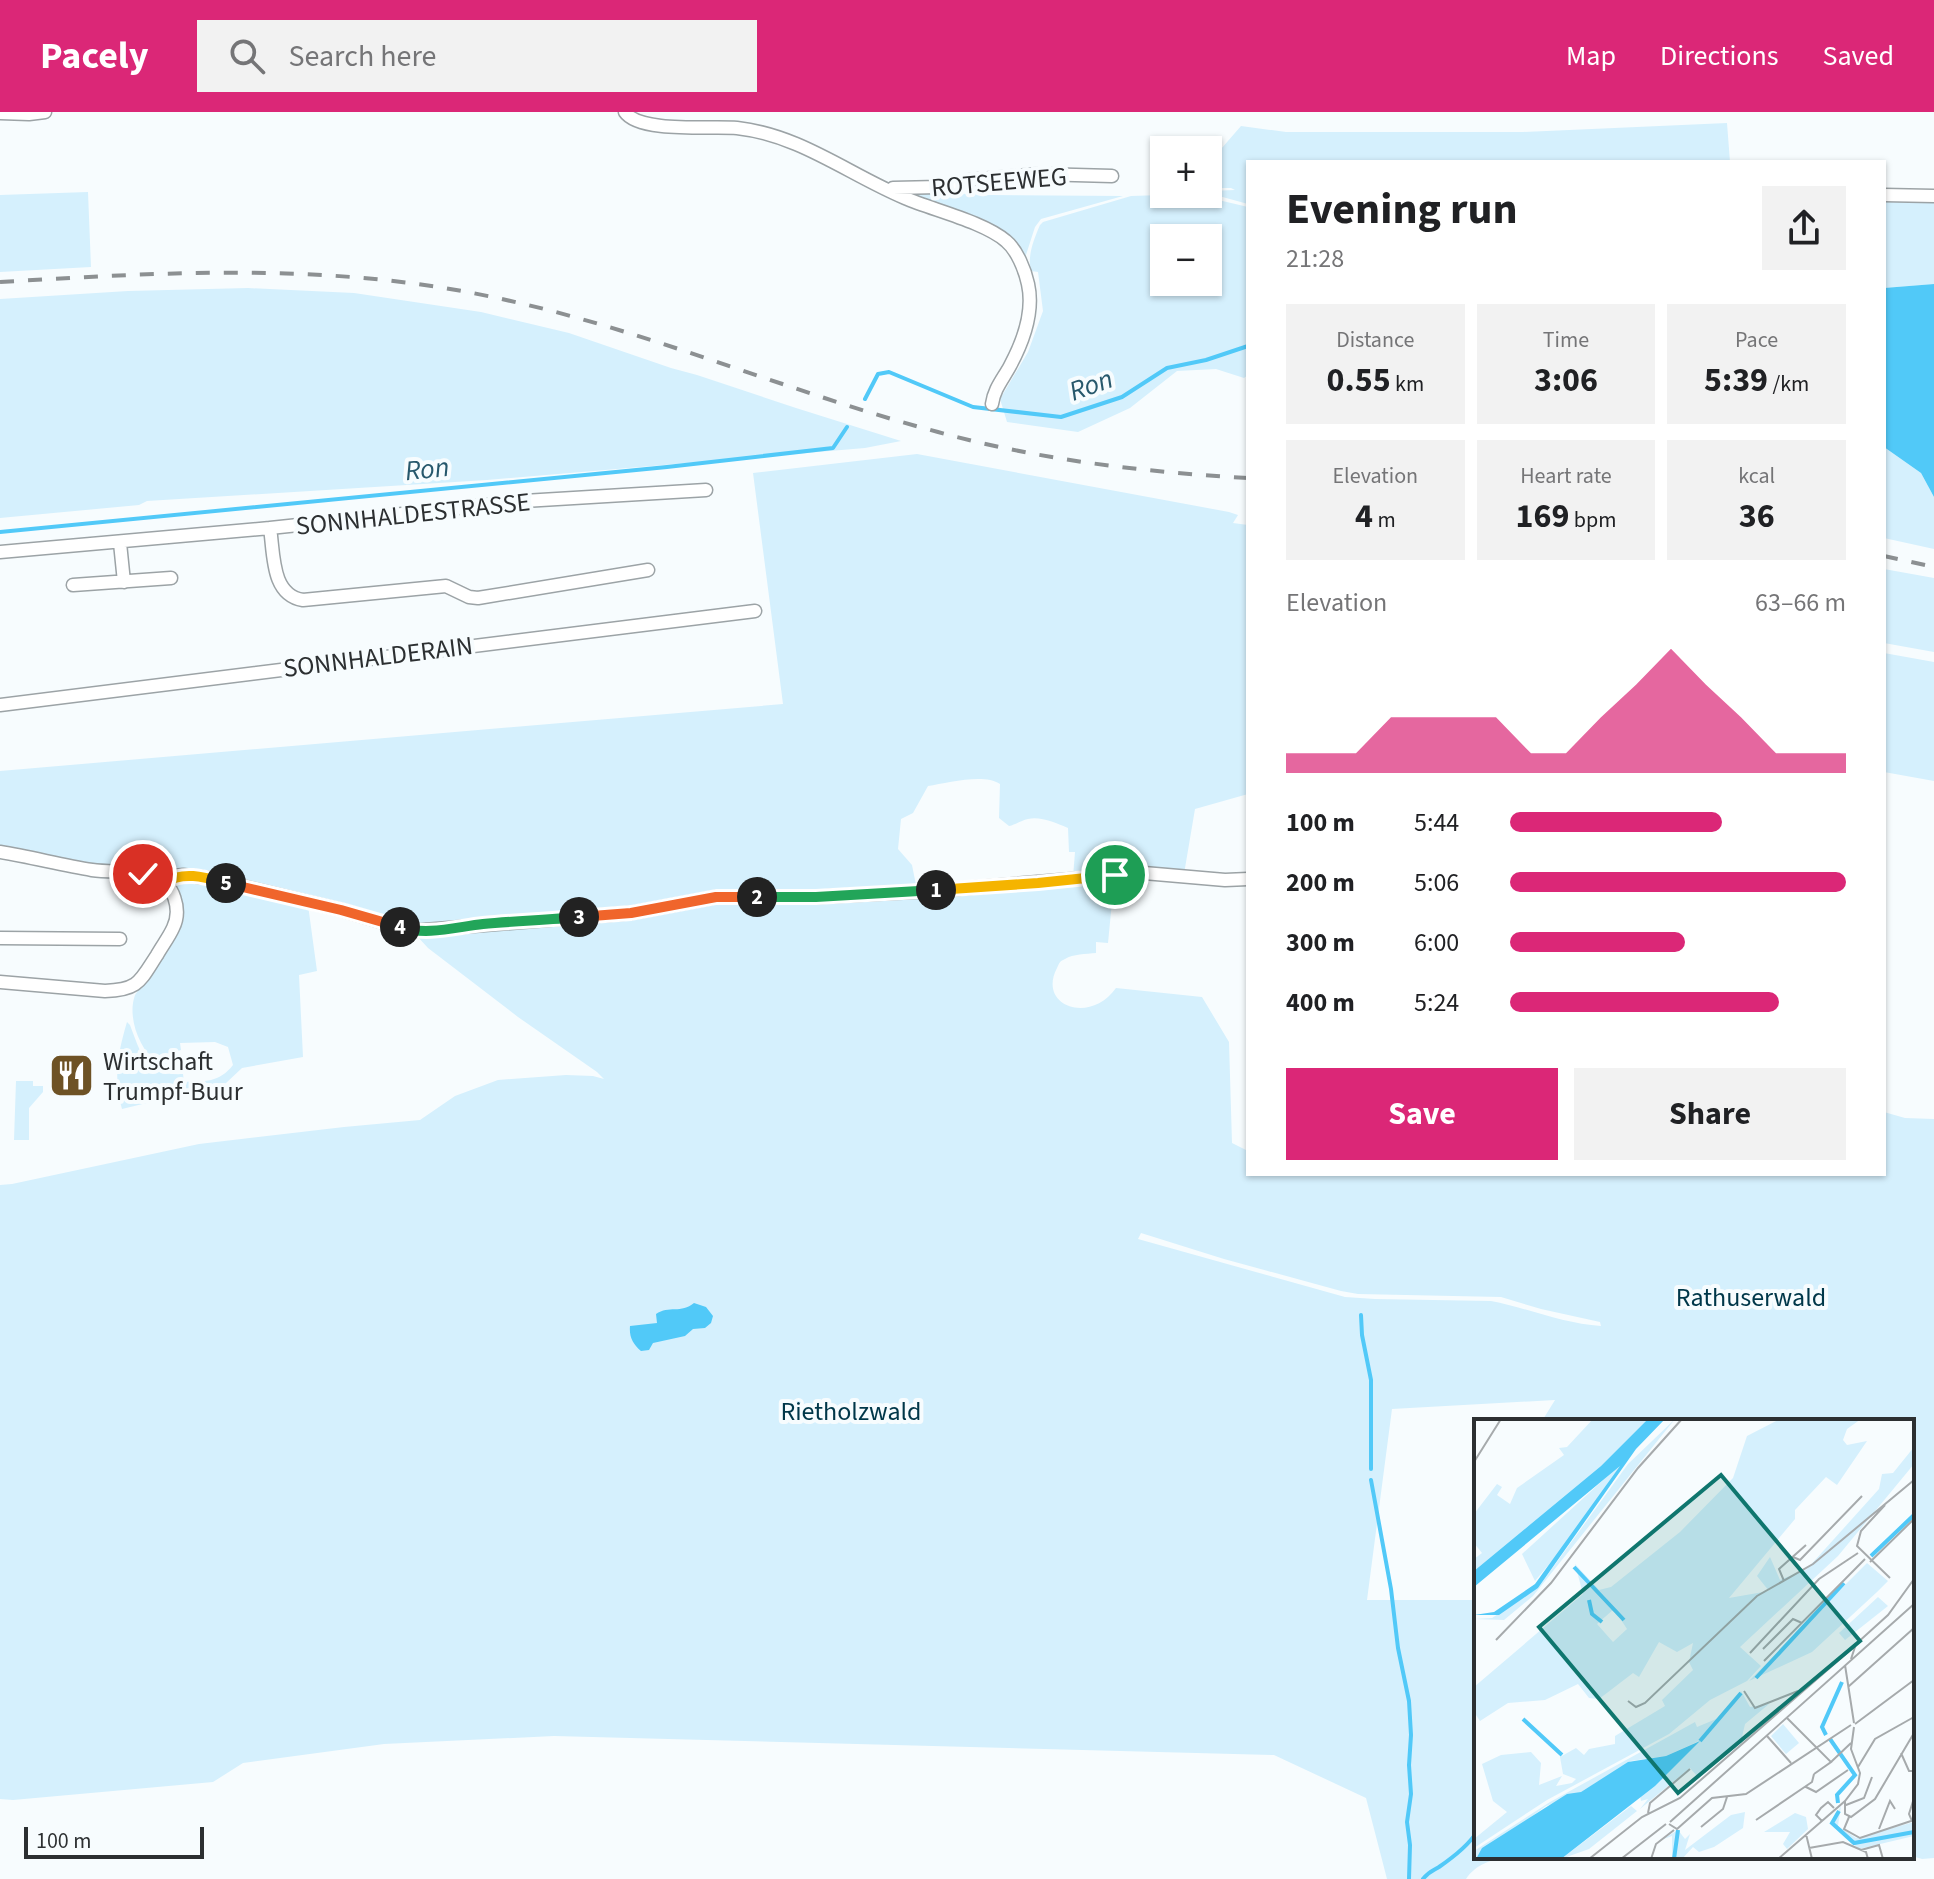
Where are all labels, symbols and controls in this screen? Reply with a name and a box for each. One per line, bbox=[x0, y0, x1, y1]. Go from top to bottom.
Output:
search box bbox=[197, 20, 757, 92]
text: Pacely bbox=[40, 29, 149, 83]
icon: search bbox=[225, 34, 269, 78]
text: Search here bbox=[289, 35, 436, 78]
text: Map bbox=[1566, 36, 1616, 76]
text: Directions bbox=[1660, 36, 1779, 76]
text: Saved bbox=[1823, 36, 1894, 76]
map controls bbox=[1150, 136, 1222, 296]
button: + bbox=[1150, 136, 1222, 208]
street label: ROTSEEWEG bbox=[930, 158, 1068, 206]
text: Evening run bbox=[1286, 178, 1518, 241]
button: share bbox=[1762, 186, 1846, 270]
button: − bbox=[1150, 224, 1222, 296]
text: 21:28 bbox=[1286, 240, 1344, 277]
text: Distance bbox=[1336, 324, 1414, 356]
text: Time bbox=[1543, 324, 1589, 356]
text: Pace bbox=[1735, 324, 1778, 356]
text: 0.55 bbox=[1327, 356, 1391, 405]
text: 3:06 bbox=[1534, 356, 1598, 405]
text: 5:39 bbox=[1704, 356, 1768, 405]
water label: Ron bbox=[1063, 359, 1119, 411]
text: km bbox=[1391, 368, 1424, 400]
text: /km bbox=[1768, 368, 1809, 400]
water label: Ron bbox=[403, 447, 451, 491]
text: Elevation bbox=[1332, 460, 1418, 492]
text: Heart rate bbox=[1520, 460, 1612, 492]
text: kcal bbox=[1738, 460, 1775, 492]
street label: SONNHALDESTRASSE bbox=[294, 483, 532, 545]
text: 4 bbox=[1355, 492, 1373, 541]
text: 169 bbox=[1516, 492, 1569, 541]
text: 36 bbox=[1739, 492, 1775, 541]
text: m bbox=[1373, 504, 1396, 536]
text: bpm bbox=[1569, 504, 1616, 536]
text: Elevation bbox=[1286, 584, 1387, 621]
text: 63–66 m bbox=[1755, 584, 1846, 621]
street label: SONNHALDERAIN bbox=[281, 627, 475, 687]
text: 100 m bbox=[1286, 804, 1355, 841]
text: 5:44 bbox=[1414, 804, 1459, 841]
pin bbox=[109, 840, 177, 908]
pin bbox=[1081, 841, 1149, 909]
icon: check bbox=[121, 852, 165, 896]
icon: arrive bbox=[1093, 853, 1137, 897]
pin: 5 bbox=[206, 863, 246, 903]
text: 200 m bbox=[1286, 864, 1355, 901]
text: 5:06 bbox=[1414, 864, 1459, 901]
text: 5 bbox=[220, 867, 232, 899]
pin: 1 bbox=[916, 870, 956, 910]
text: 1 bbox=[930, 874, 942, 906]
pin: 2 bbox=[737, 877, 777, 917]
text: 2 bbox=[751, 881, 763, 913]
pin: 3 bbox=[559, 897, 599, 937]
text: 3 bbox=[573, 901, 585, 933]
pin: 4 bbox=[380, 907, 420, 947]
text: 4 bbox=[394, 911, 406, 943]
text: 300 m bbox=[1286, 924, 1355, 961]
text: 6:00 bbox=[1414, 924, 1459, 961]
text: 400 m bbox=[1286, 984, 1355, 1021]
text: 5:24 bbox=[1414, 984, 1459, 1021]
place label: Wirtschaft Trumpf-Buur bbox=[103, 1043, 244, 1110]
restaurant icon: Wirtschaft Trumpf-Buur bbox=[48, 1052, 96, 1100]
button: Save bbox=[1286, 1068, 1558, 1160]
button: Share bbox=[1574, 1068, 1846, 1160]
park label: Rathuserwald bbox=[1676, 1279, 1826, 1316]
park label: Rietholzwald bbox=[780, 1393, 922, 1430]
inset map bbox=[1474, 1419, 1914, 1859]
scale bar bbox=[24, 1823, 204, 1859]
text: 100 m bbox=[36, 1825, 91, 1857]

